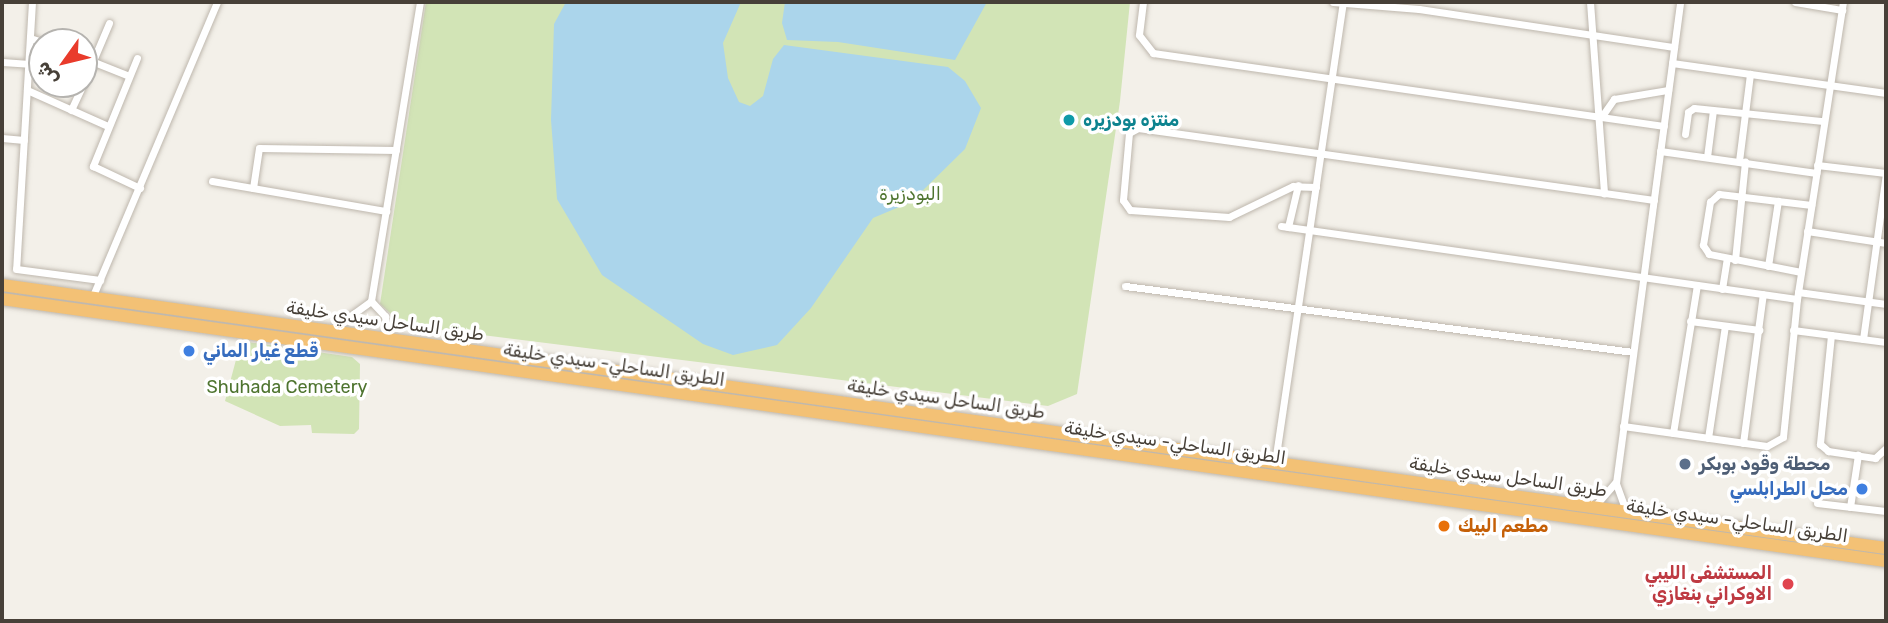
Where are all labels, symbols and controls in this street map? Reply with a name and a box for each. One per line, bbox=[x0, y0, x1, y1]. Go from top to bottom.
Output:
north arrow bbox=[28, 28, 98, 98]
text: ش bbox=[31, 57, 63, 90]
place label: منتزه بودزيره bbox=[1083, 109, 1179, 131]
marker: منتزه بودزيره bbox=[1061, 112, 1077, 128]
park label: البودزيرة bbox=[879, 183, 941, 205]
street label: طريق الساحل سيدي خليفة bbox=[285, 296, 485, 346]
street label: الطريق الساحلي- سيدي خليفة bbox=[502, 339, 726, 391]
place label: قطع غيار الماني bbox=[203, 340, 318, 362]
marker: قطع غيار الماني bbox=[181, 343, 197, 359]
street label: طريق الساحل سيدي خليفة bbox=[846, 374, 1046, 424]
park label: Shuhada Cemetery bbox=[207, 376, 367, 398]
street label: الطريق الساحلي- سيدي خليفة bbox=[1063, 417, 1287, 469]
street label: طريق الساحل سيدي خليفة bbox=[1408, 452, 1608, 502]
place label: محطة وقود بوبكر bbox=[1699, 453, 1830, 475]
marker: محطة وقود بوبكر bbox=[1677, 456, 1693, 472]
place label: محل الطرابلسي bbox=[1730, 478, 1848, 500]
marker: محل الطرابلسي bbox=[1854, 481, 1870, 497]
street label: الطريق الساحلي- سيدي خليفة bbox=[1625, 495, 1849, 547]
place label: مطعم البيك bbox=[1458, 515, 1548, 537]
marker: مطعم البيك bbox=[1436, 518, 1452, 534]
place label: المستشفى الليبي الاوكراني بنغازي bbox=[1645, 563, 1772, 606]
marker: المستشفى الليبي الاوكراني بنغازي bbox=[1778, 574, 1798, 594]

